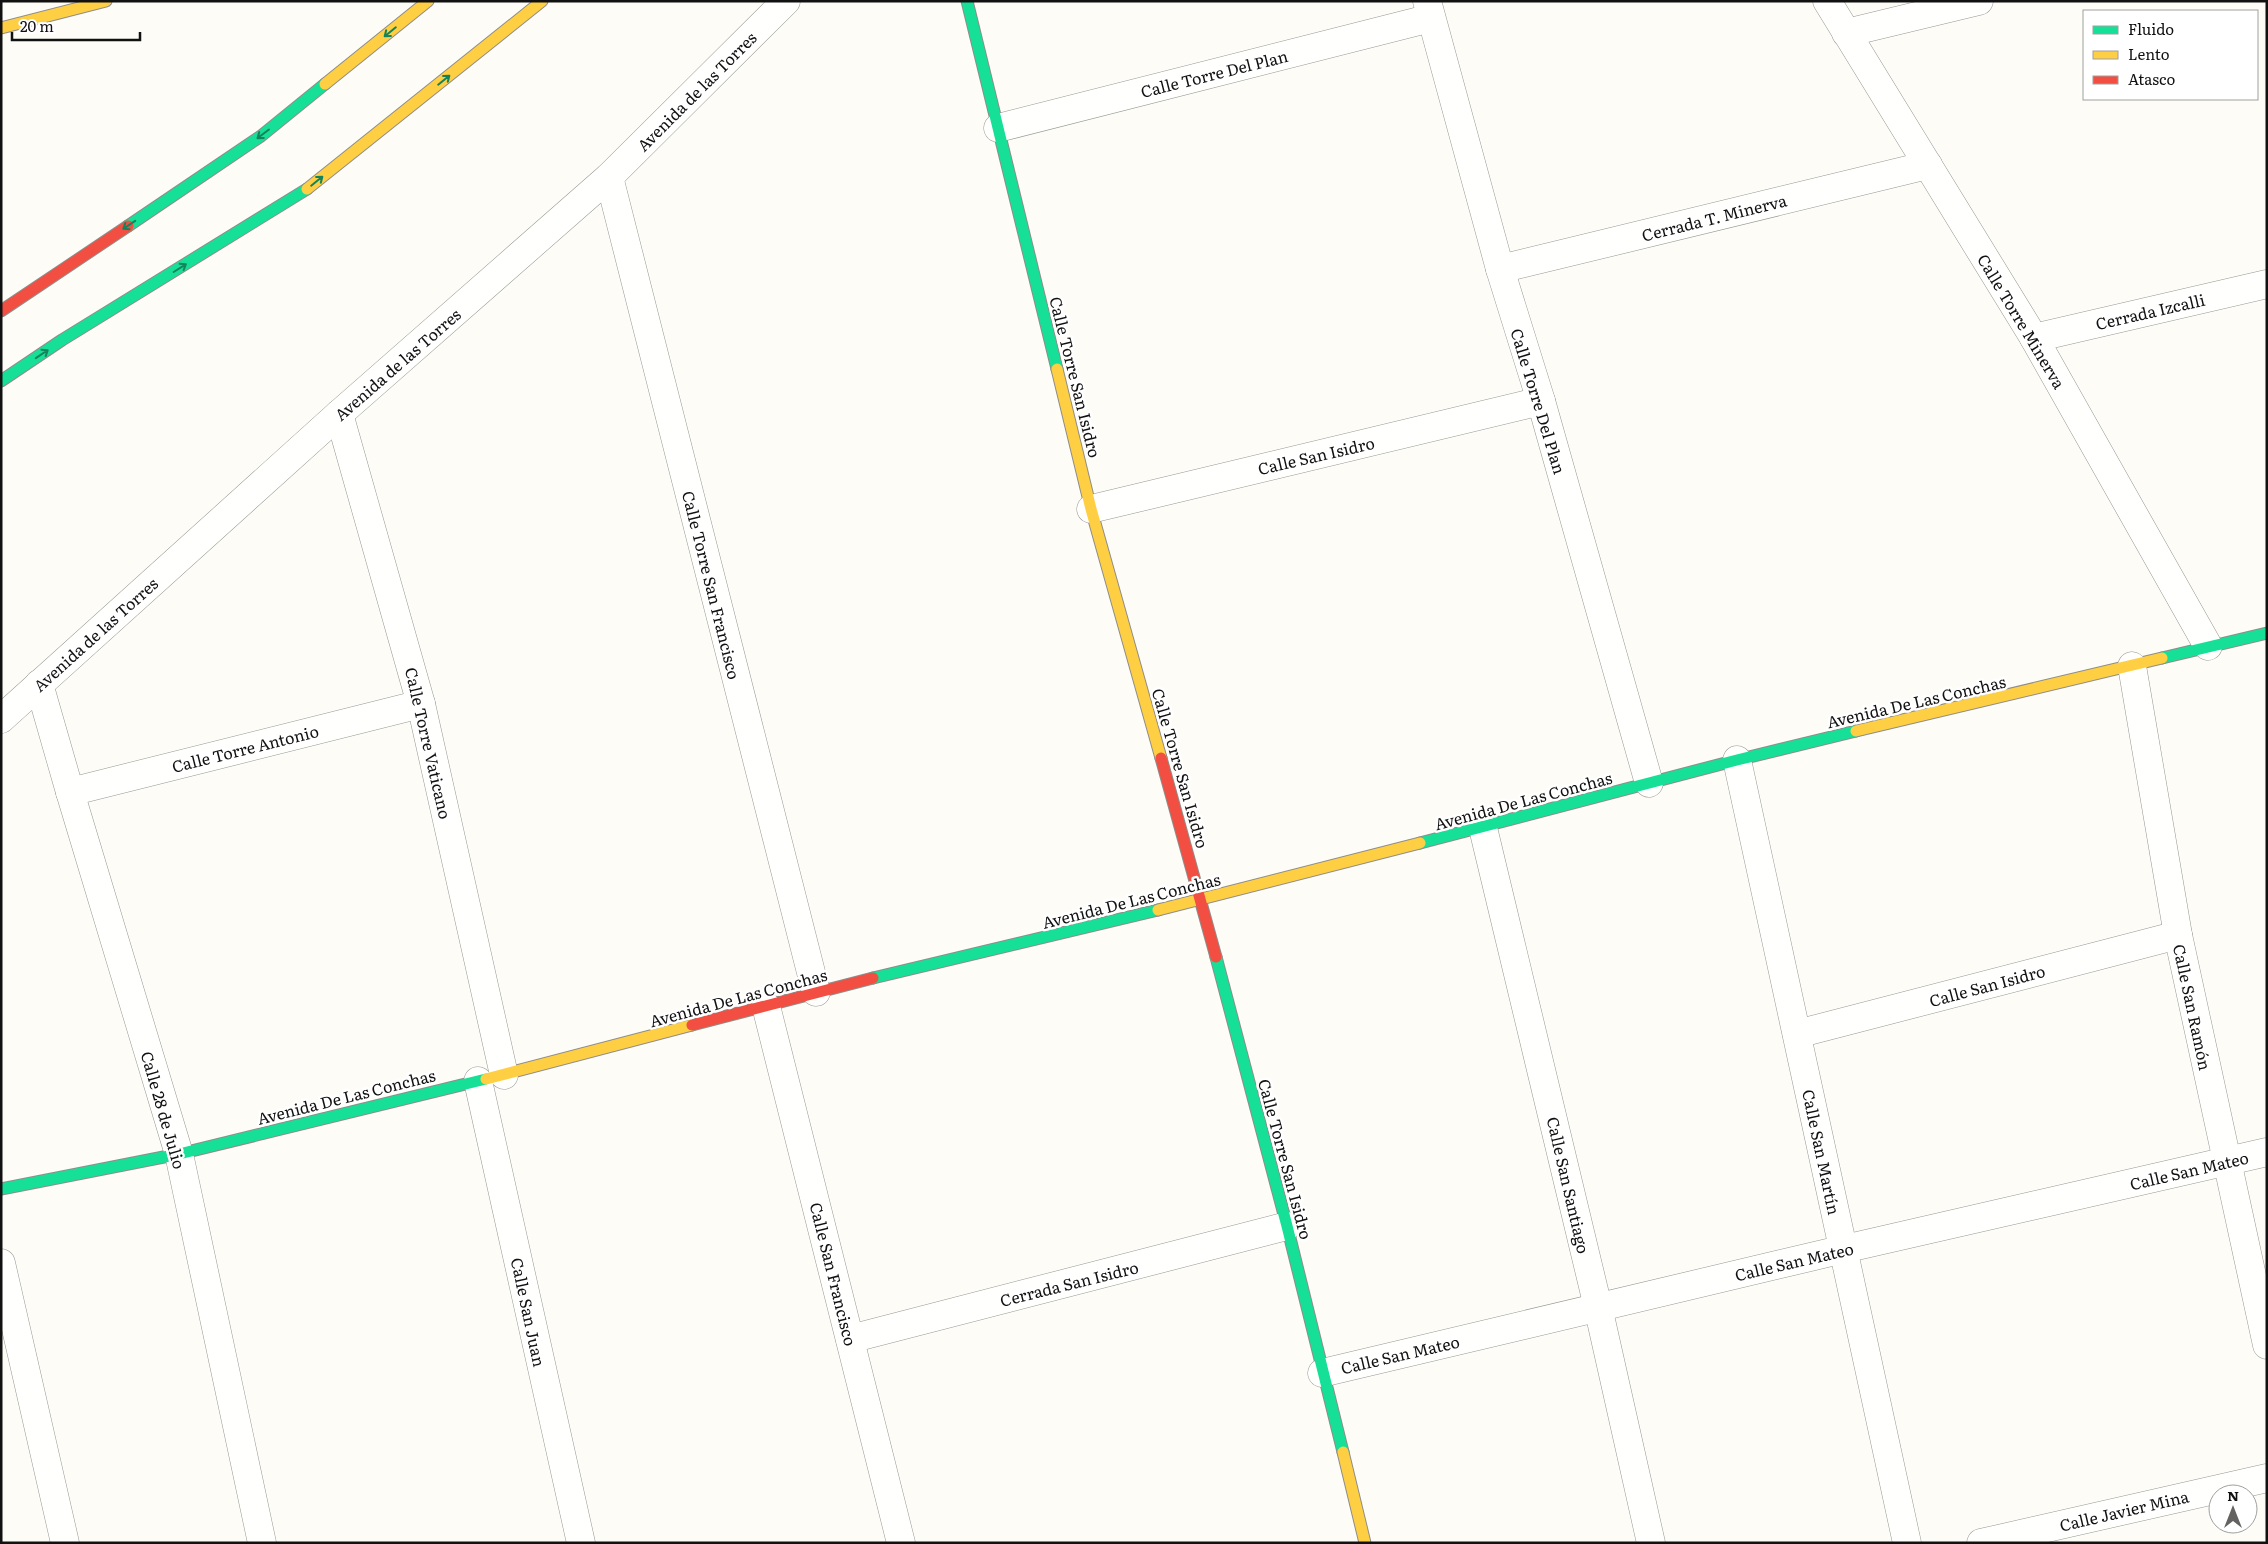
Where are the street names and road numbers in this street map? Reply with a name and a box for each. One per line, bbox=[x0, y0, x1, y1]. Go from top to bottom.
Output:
street label: Avenida de las Torres bbox=[631, 26, 761, 156]
street label: Calle Torre Del Plan bbox=[1138, 43, 1291, 103]
street label: Cerrada T. Minerva bbox=[1639, 187, 1789, 247]
street label: Calle Torre Minerva bbox=[1972, 249, 2072, 393]
street label: Cerrada Izcalli bbox=[2093, 287, 2207, 335]
street label: Calle Torre San Isidro bbox=[1044, 294, 1108, 460]
street label: Avenida de las Torres bbox=[329, 302, 465, 426]
street label: Calle Torre Del Plan bbox=[1505, 325, 1573, 477]
street label: Calle San Isidro bbox=[1255, 430, 1377, 480]
street label: Calle Torre San Francisco bbox=[677, 488, 747, 682]
street label: Avenida de las Torres bbox=[27, 571, 163, 697]
street label: Calle Torre Vaticano bbox=[400, 665, 458, 821]
street label: Avenida De Las Conchas bbox=[1824, 669, 2008, 733]
street label: Calle Torre San Isidro bbox=[1147, 685, 1215, 851]
street label: Calle Torre Antonio bbox=[169, 718, 321, 778]
street label: Avenida De Las Conchas bbox=[1432, 765, 1614, 835]
street label: Avenida De Las Conchas bbox=[1039, 866, 1223, 934]
street label: Calle San Ramón bbox=[2168, 942, 2218, 1073]
street label: Calle San Isidro bbox=[1926, 958, 2048, 1012]
street label: Avenida De Las Conchas bbox=[647, 962, 829, 1032]
street label: Calle 28 de Julio bbox=[136, 1048, 192, 1172]
street label: Avenida De Las Conchas bbox=[254, 1062, 438, 1130]
street label: Calle Torre San Isidro bbox=[1253, 1076, 1319, 1242]
street label: Calle San Martín bbox=[1797, 1087, 1847, 1217]
street label: Calle San Santiago bbox=[1542, 1114, 1596, 1256]
street label: Calle San Mateo bbox=[2127, 1145, 2251, 1195]
street label: Calle San Francisco bbox=[805, 1200, 863, 1348]
street label: Calle San Mateo bbox=[1732, 1236, 1856, 1286]
street label: Cerrada San Isidro bbox=[997, 1254, 1141, 1312]
street label: Calle San Juan bbox=[506, 1255, 552, 1369]
street label: Calle San Mateo bbox=[1338, 1329, 1462, 1379]
street label: Calle Javier Mina bbox=[2057, 1483, 2191, 1537]

